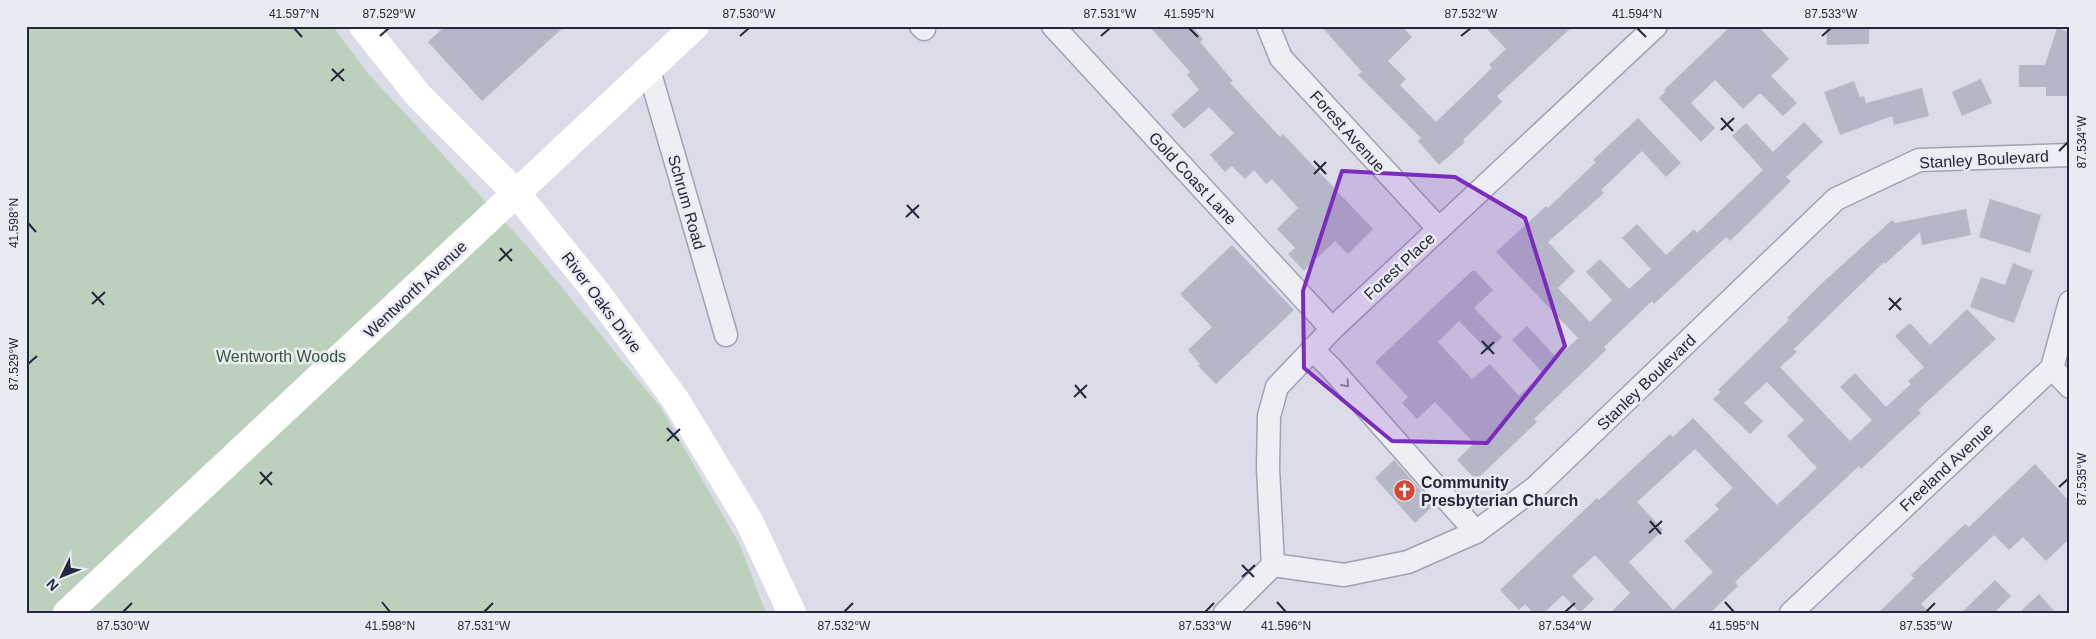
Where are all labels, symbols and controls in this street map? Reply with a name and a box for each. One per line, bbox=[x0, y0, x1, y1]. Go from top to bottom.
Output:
text: 41.597°N bbox=[269, 7, 319, 21]
text: 87.529°W bbox=[363, 7, 416, 21]
text: 87.530°W bbox=[723, 7, 776, 21]
text: 87.531°W bbox=[1084, 7, 1137, 21]
text: 41.595°N bbox=[1164, 7, 1214, 21]
text: 87.532°W bbox=[1445, 7, 1498, 21]
text: 41.594°N bbox=[1612, 7, 1662, 21]
text: 87.533°W bbox=[1805, 7, 1858, 21]
street label: Forest Avenue bbox=[1307, 87, 1388, 175]
text: 87.534°W bbox=[2075, 115, 2089, 168]
street label: Gold Coast Lane bbox=[1145, 129, 1240, 228]
street label: Stanley Boulevard bbox=[1919, 148, 2049, 171]
street label: Schrum Road bbox=[665, 153, 708, 251]
text: 41.598°N bbox=[7, 198, 21, 248]
street label: Forest Place bbox=[1361, 229, 1438, 303]
street label: Wentworth Avenue bbox=[361, 237, 470, 341]
street label: River Oaks Drive bbox=[558, 249, 645, 356]
street label: Stanley Boulevard bbox=[1594, 331, 1699, 434]
text: 87.529°W bbox=[7, 337, 21, 390]
park label: Wentworth Woods bbox=[216, 348, 346, 365]
one-way arrow bbox=[1340, 379, 1349, 388]
street label: Freeland Avenue bbox=[1896, 420, 1996, 515]
text: 87.535°W bbox=[2075, 452, 2089, 505]
place label: Community Presbyterian Church bbox=[1421, 474, 1578, 509]
church icon: Community Presbyterian Church bbox=[1393, 479, 1417, 503]
north arrow bbox=[38, 552, 88, 602]
text: N bbox=[43, 576, 62, 594]
text: 87.530°W bbox=[97, 619, 150, 633]
text: 41.598°N bbox=[365, 619, 415, 633]
text: 87.531°W bbox=[458, 619, 511, 633]
text: 87.532°W bbox=[818, 619, 871, 633]
text: 87.533°W bbox=[1179, 619, 1232, 633]
text: 41.596°N bbox=[1261, 619, 1311, 633]
text: 87.534°W bbox=[1539, 619, 1592, 633]
text: 41.595°N bbox=[1709, 619, 1759, 633]
text: 87.535°W bbox=[1900, 619, 1953, 633]

